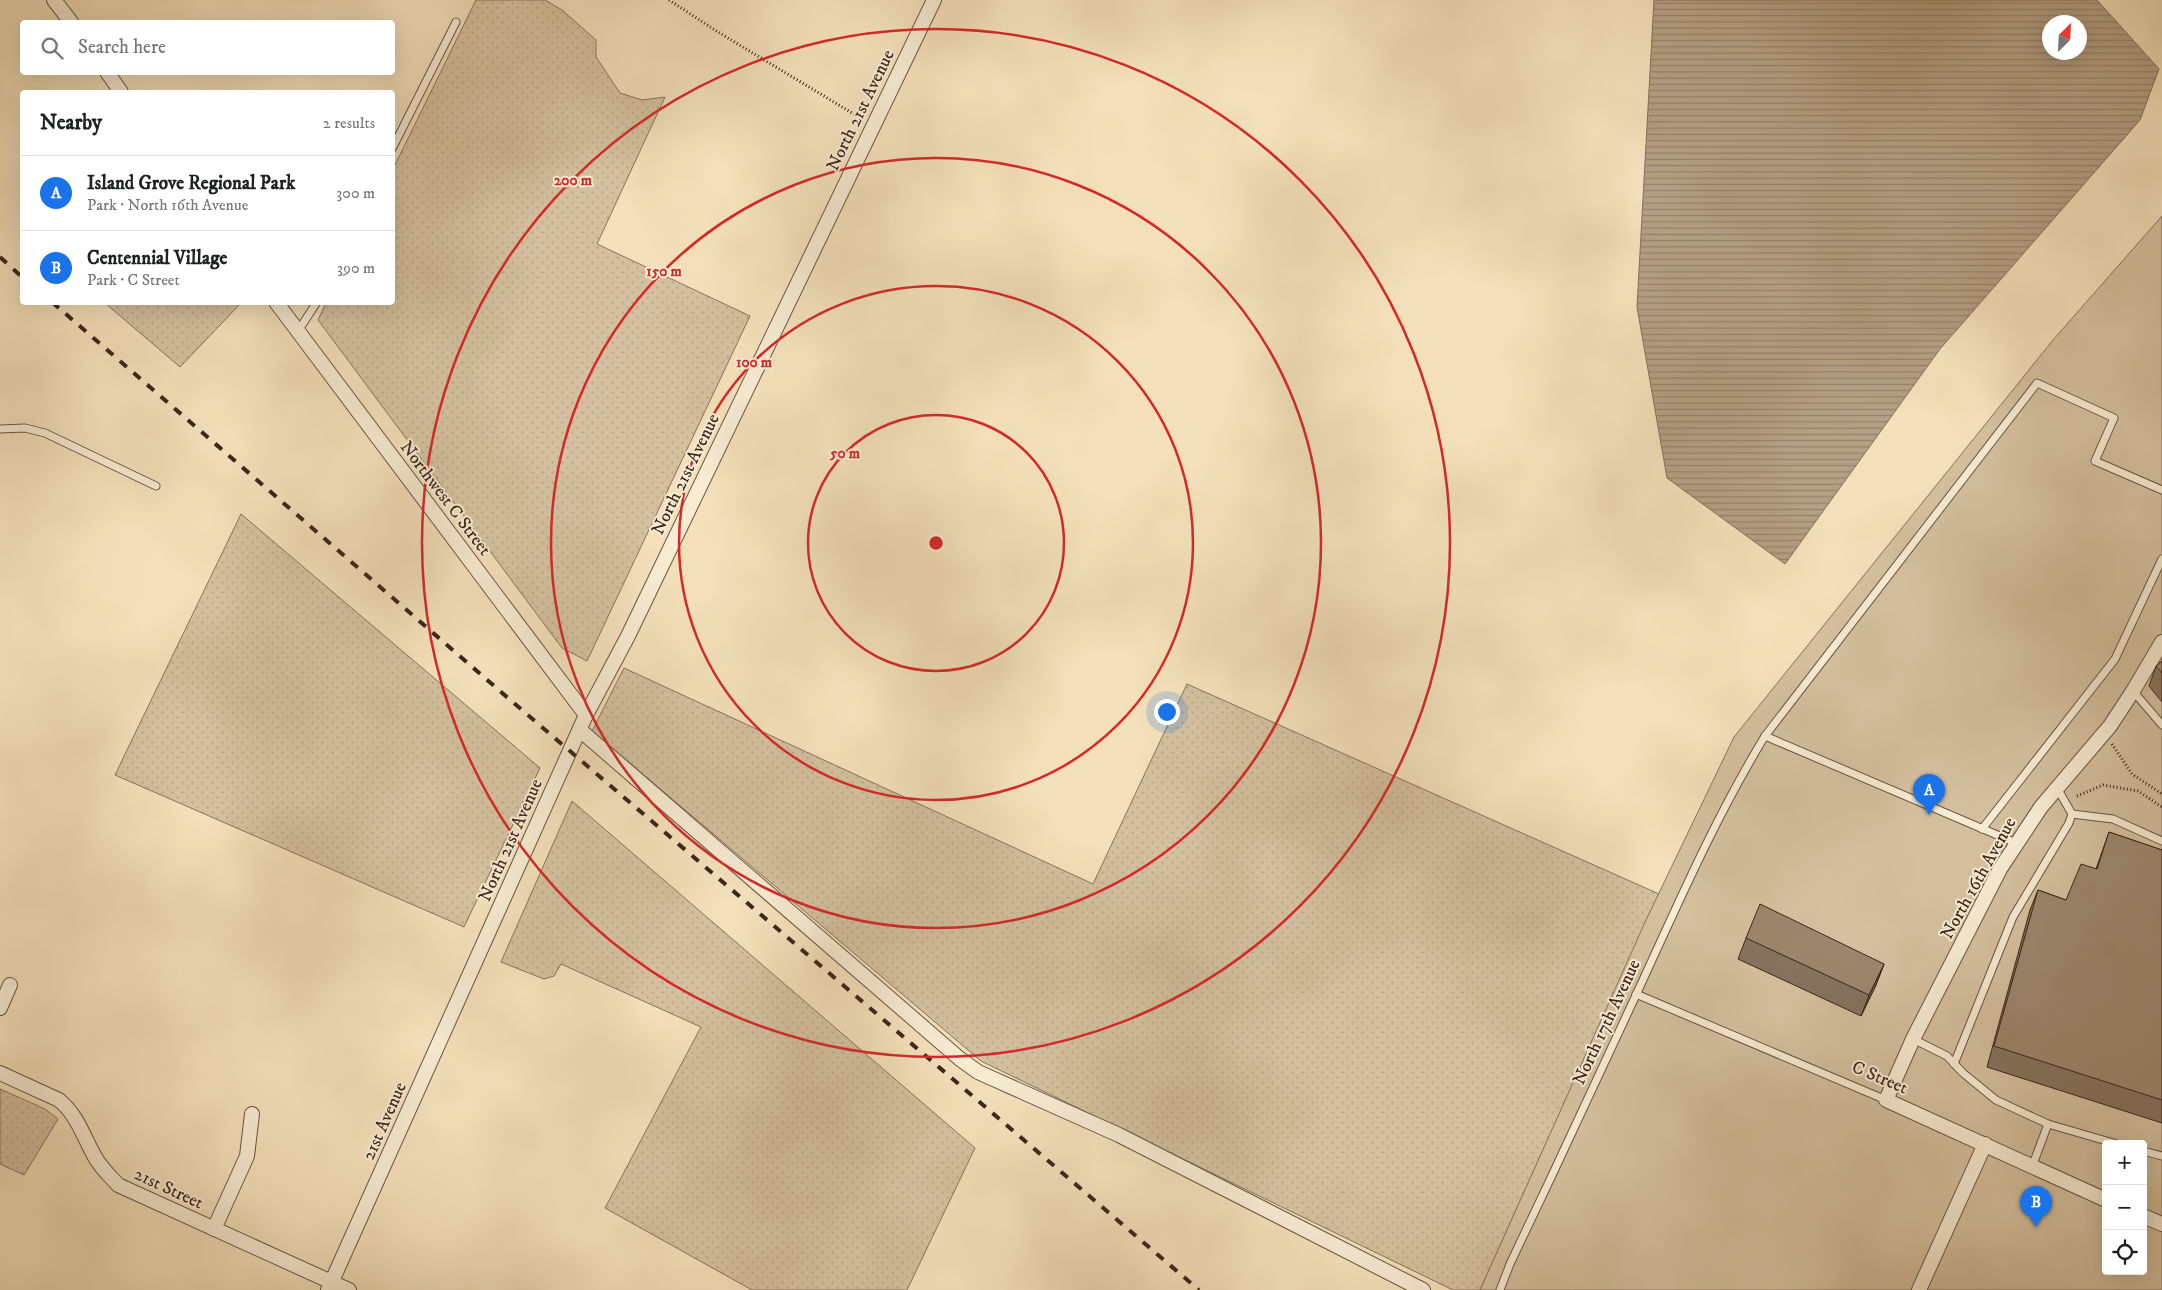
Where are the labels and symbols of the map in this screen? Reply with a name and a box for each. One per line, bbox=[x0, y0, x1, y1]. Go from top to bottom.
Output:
north arrow bbox=[2042, 15, 2087, 60]
street label: North 21st Avenue bbox=[822, 46, 900, 175]
text: 200 m bbox=[554, 171, 593, 190]
text: 150 m bbox=[646, 262, 682, 281]
text: 100 m bbox=[736, 353, 773, 372]
street label: North 21st Avenue bbox=[647, 410, 725, 539]
street label: Northwest C Street bbox=[395, 437, 496, 560]
text: 50 m bbox=[829, 444, 861, 463]
centre of rings bbox=[927, 534, 945, 552]
your location bbox=[1154, 699, 1180, 725]
pin: A bbox=[1913, 774, 1945, 815]
street label: North 21st Avenue bbox=[474, 776, 548, 905]
street label: North 16th Avenue bbox=[1936, 814, 2021, 943]
street label: North 17th Avenue bbox=[1568, 956, 1646, 1089]
street label: C Street bbox=[1848, 1056, 1911, 1100]
street label: 21st Avenue bbox=[358, 1079, 412, 1164]
street label: 21st Street bbox=[131, 1163, 207, 1215]
pin: B bbox=[2020, 1186, 2052, 1227]

